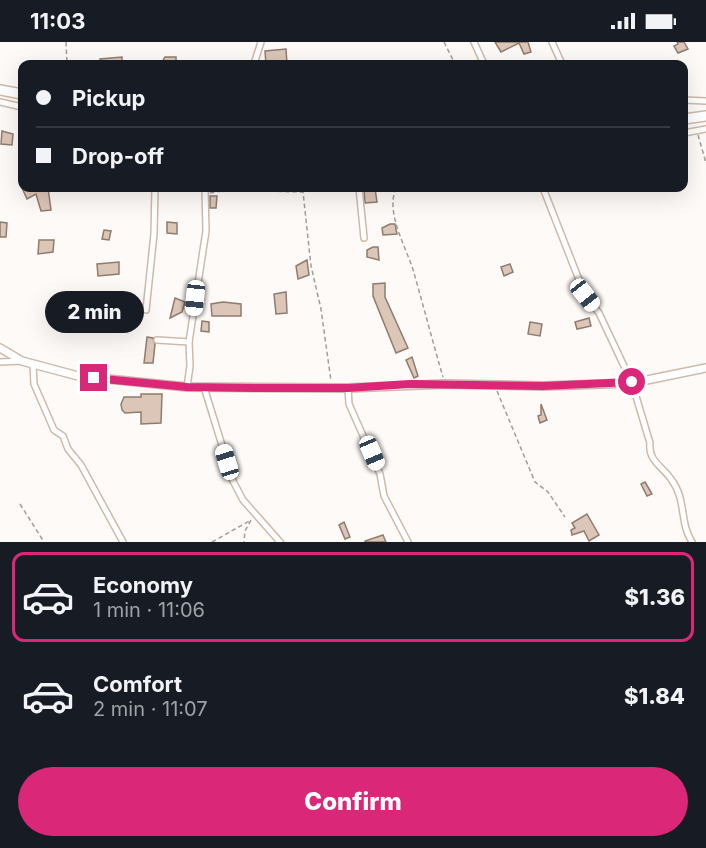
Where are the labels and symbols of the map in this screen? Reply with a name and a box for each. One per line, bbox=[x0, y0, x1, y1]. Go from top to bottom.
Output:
car bbox=[567, 275, 603, 315]
car bbox=[184, 279, 206, 317]
callout: 2 min bbox=[44, 291, 144, 333]
route end bbox=[80, 364, 107, 391]
route start bbox=[618, 368, 645, 395]
car bbox=[357, 433, 387, 473]
car bbox=[213, 442, 241, 482]

